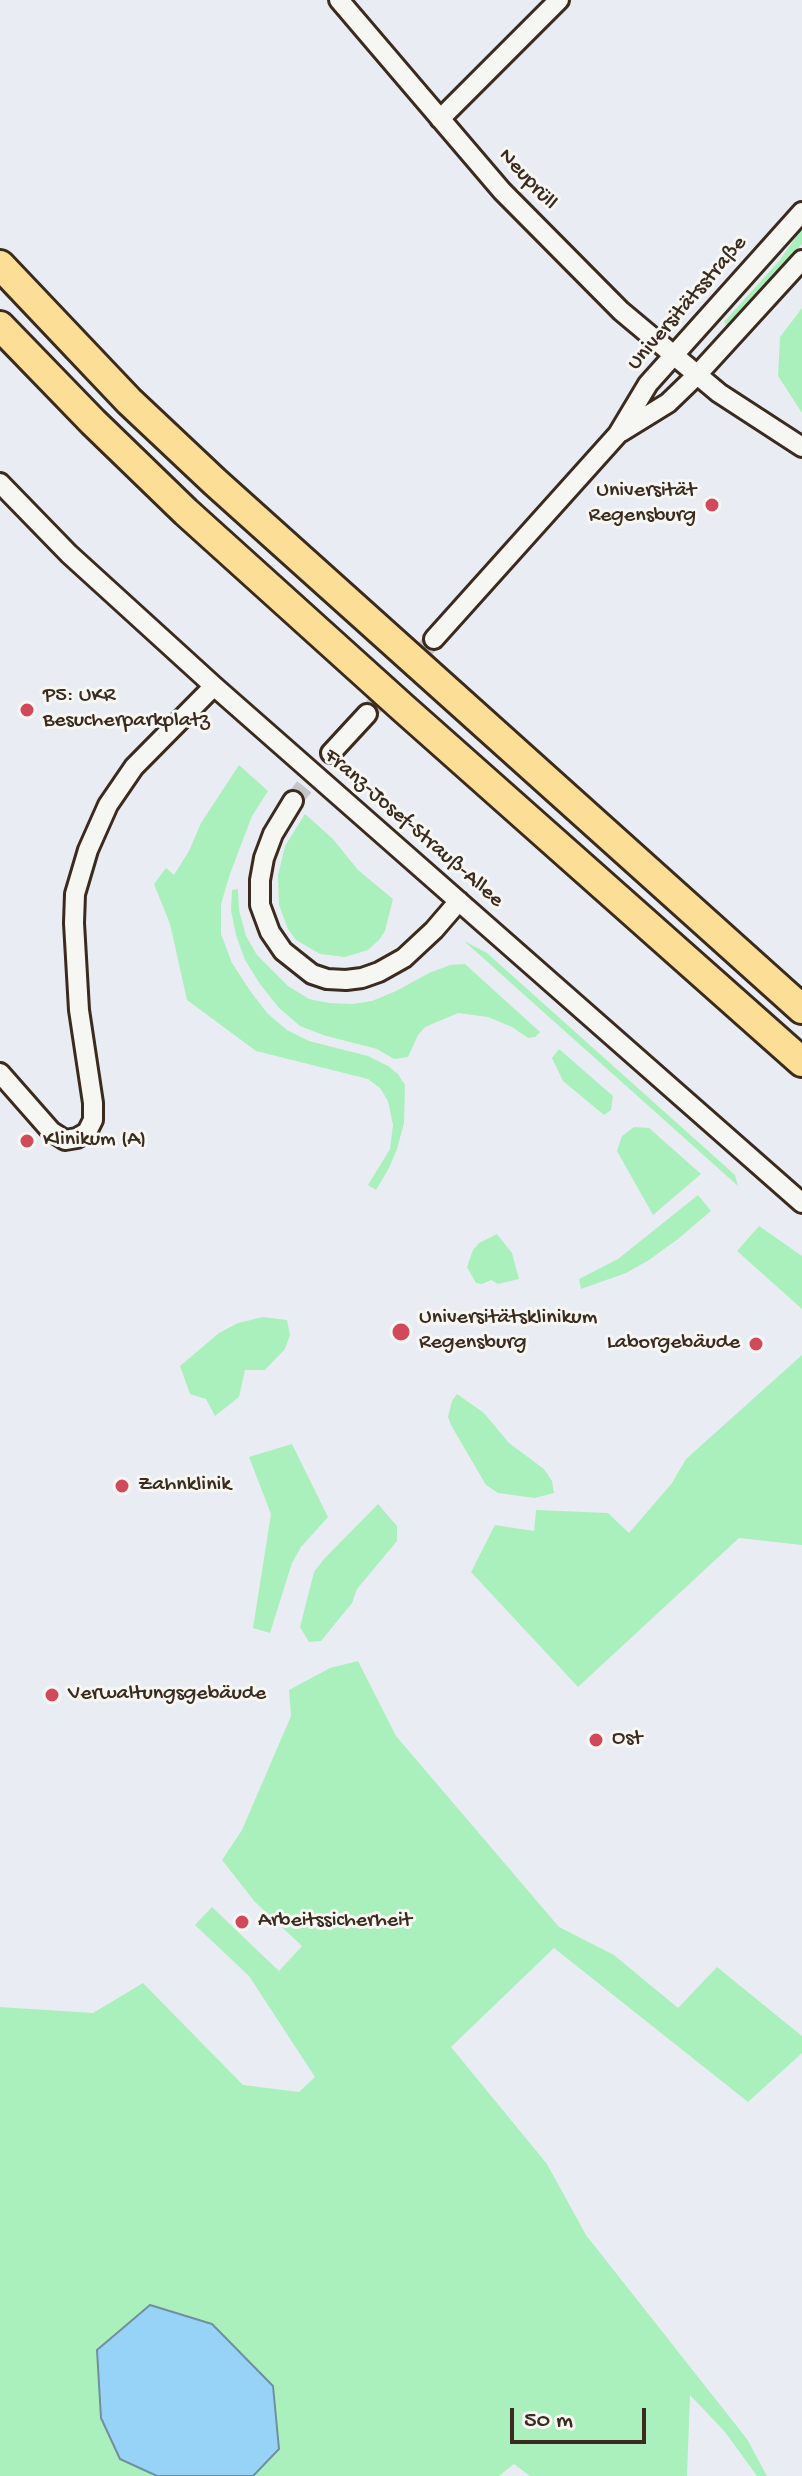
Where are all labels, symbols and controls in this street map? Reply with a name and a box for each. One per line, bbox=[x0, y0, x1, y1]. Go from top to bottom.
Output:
street label: Neuprüll bbox=[492, 144, 562, 216]
street label: Universitätsstraße bbox=[622, 231, 754, 377]
place label: Universität Regensburg bbox=[588, 479, 696, 530]
marker: Universität Regensburg bbox=[703, 496, 721, 514]
place label: P5: UKR Besucherparkplatz bbox=[43, 684, 210, 736]
marker: P5: UKR Besucherparkplatz bbox=[18, 701, 36, 719]
street label: Franz-Josef-Strauß-Allee bbox=[318, 744, 508, 914]
place label: Klinikum (A) bbox=[43, 1128, 146, 1154]
marker: Klinikum (A) bbox=[18, 1132, 36, 1150]
place label: Universitätsklinikum Regensburg bbox=[419, 1306, 597, 1358]
marker: Universitätsklinikum Regensburg bbox=[390, 1321, 412, 1343]
place label: Laborgebäude bbox=[607, 1331, 740, 1357]
marker: Laborgebäude bbox=[747, 1335, 765, 1353]
place label: Zahnklinik bbox=[138, 1473, 231, 1499]
marker: Zahnklinik bbox=[113, 1477, 131, 1495]
place label: Verwaltungsgebäude bbox=[68, 1682, 266, 1708]
marker: Verwaltungsgebäude bbox=[43, 1686, 61, 1704]
place label: Ost bbox=[612, 1727, 642, 1753]
marker: Ost bbox=[587, 1731, 605, 1749]
place label: Arbeitssicherheit bbox=[258, 1909, 412, 1935]
marker: Arbeitssicherheit bbox=[233, 1913, 251, 1931]
scale bar bbox=[514, 2392, 650, 2442]
text: 50 m bbox=[524, 2407, 573, 2436]

